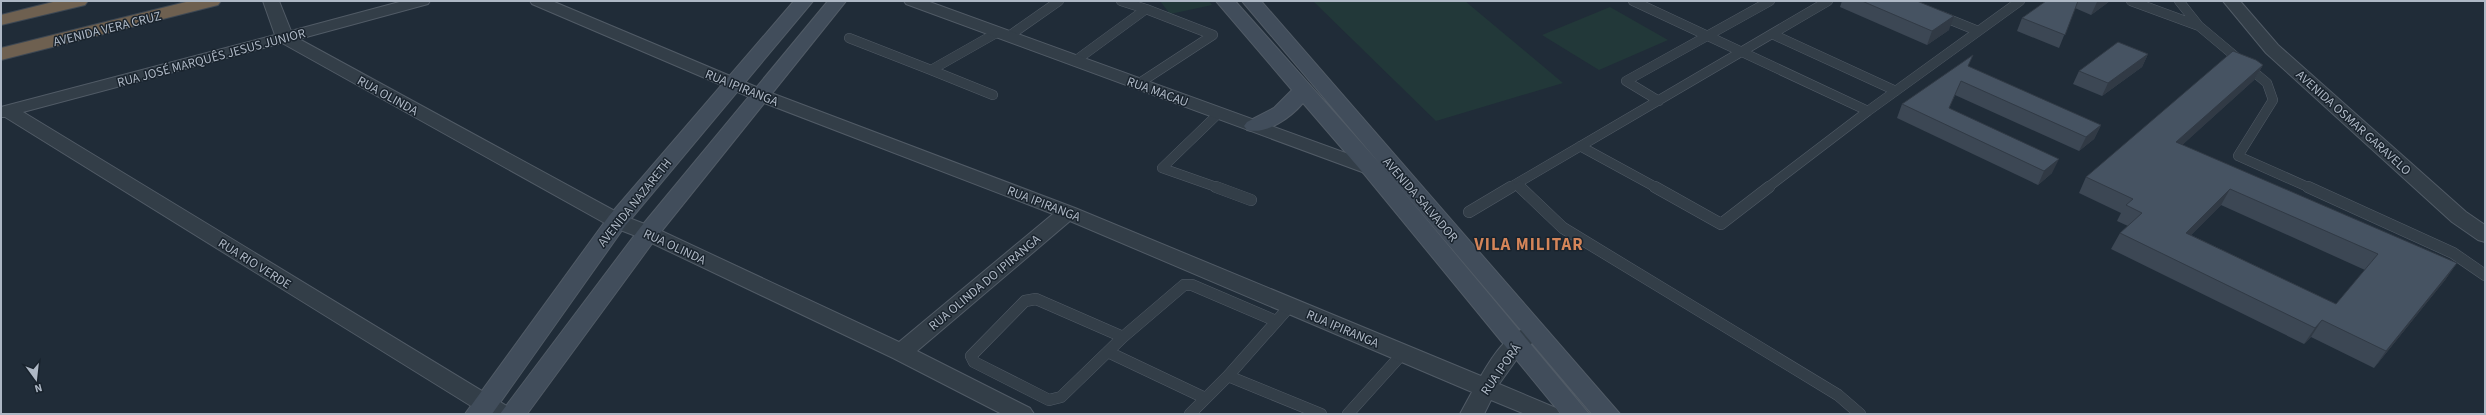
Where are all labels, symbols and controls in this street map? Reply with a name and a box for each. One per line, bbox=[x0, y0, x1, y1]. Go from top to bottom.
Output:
street label: AVENIDA VERA CRUZ bbox=[51, 7, 163, 51]
street label: RUA JOSÉ MARQUÊS JESUS JUNIOR bbox=[115, 24, 308, 92]
street label: RUA IPIRANGA bbox=[702, 65, 782, 111]
street label: AVENIDA OSMAR GARAVELO bbox=[2292, 66, 2415, 179]
street label: RUA OLINDA bbox=[354, 72, 422, 120]
street label: RUA MACAU bbox=[1124, 72, 1191, 111]
street label: AVENIDA SALVADOR bbox=[1378, 153, 1462, 246]
street label: AVENIDA NAZARETH bbox=[594, 155, 676, 251]
street label: RUA IPIRANGA bbox=[1004, 182, 1084, 227]
street label: RUA OLINDA bbox=[640, 225, 710, 270]
street label: RUA OLINDA DO IPIRANGA bbox=[925, 230, 1045, 335]
district label: VILA MILITAR bbox=[1473, 233, 1584, 257]
street label: RUA RIO VERDE bbox=[214, 234, 295, 294]
street label: RUA IPIRANGA bbox=[1304, 306, 1383, 353]
street label: RUA IPORÁ bbox=[1477, 339, 1526, 399]
north arrow bbox=[16, 359, 56, 399]
text: N bbox=[33, 380, 44, 396]

